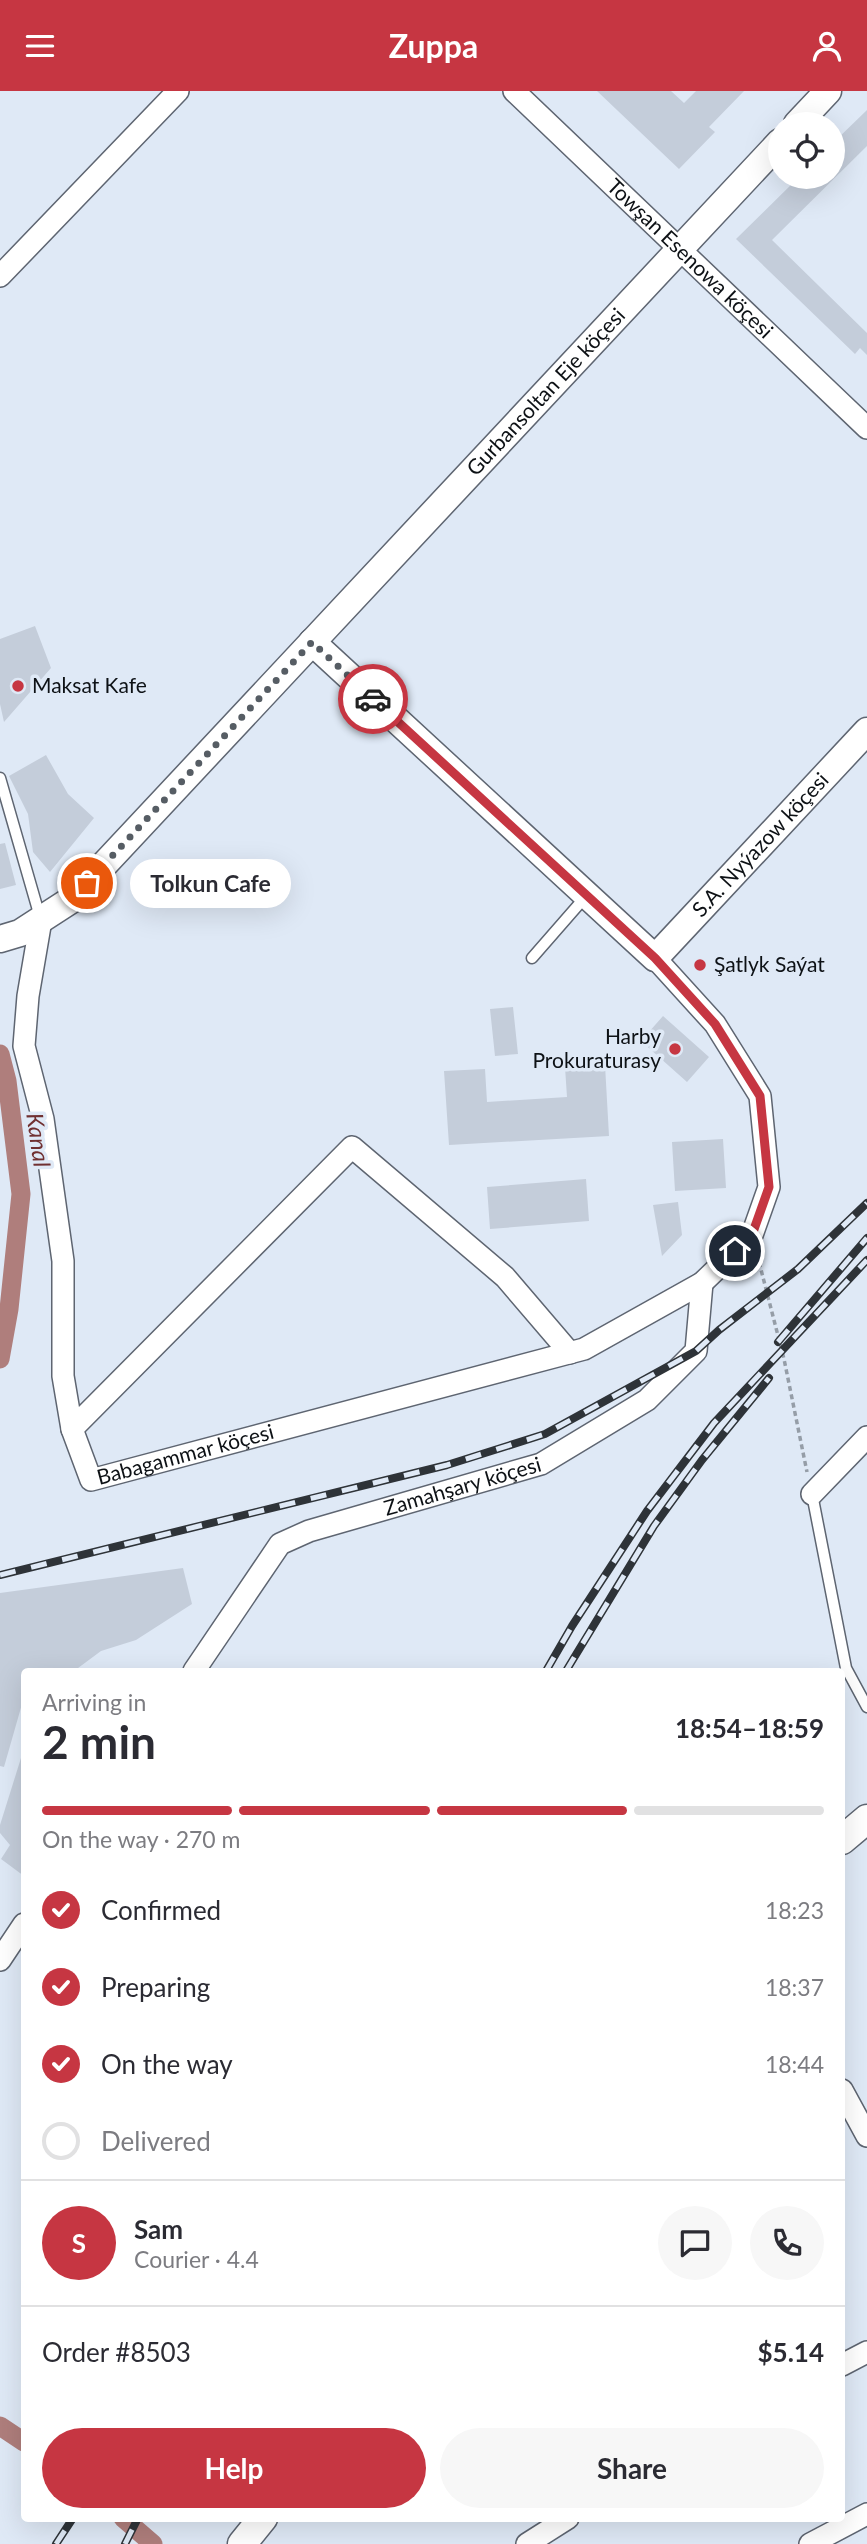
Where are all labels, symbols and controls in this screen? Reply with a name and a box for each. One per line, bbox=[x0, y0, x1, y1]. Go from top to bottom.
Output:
text: Zuppa bbox=[389, 26, 478, 65]
icon: menu bbox=[21, 27, 59, 65]
icon: person bbox=[808, 27, 846, 65]
map controls bbox=[768, 112, 845, 189]
button: locate bbox=[768, 112, 845, 189]
street label: Towşan Esenowa köçesi bbox=[603, 173, 779, 343]
street label: Gurbansoltan Eje köçesi bbox=[461, 302, 629, 480]
courier bbox=[338, 664, 408, 734]
place label: Maksat Kafe bbox=[32, 672, 147, 697]
marker: Maksat Kafe bbox=[10, 678, 26, 694]
icon: car bbox=[354, 680, 392, 718]
street label: S.A. Nyýazow köçesi bbox=[686, 767, 833, 921]
pin bbox=[57, 853, 117, 913]
callout: Tolkun Cafe bbox=[129, 859, 290, 907]
icon: bag bbox=[68, 864, 106, 902]
text: Tolkun Cafe bbox=[150, 869, 271, 897]
place label: Şatlyk Saýat bbox=[714, 951, 825, 976]
marker: Şatlyk Saýat bbox=[692, 957, 708, 973]
place label: Harby Prokuraturasy bbox=[532, 1023, 661, 1072]
marker: Harby Prokuraturasy bbox=[667, 1041, 683, 1057]
water label: Kanal bbox=[21, 1111, 57, 1169]
pin bbox=[705, 1221, 765, 1281]
icon: home bbox=[716, 1232, 754, 1270]
street label: Babagammar köçesi bbox=[94, 1418, 276, 1489]
street label: Zamahşary köçesi bbox=[381, 1451, 544, 1520]
text: Arriving in bbox=[42, 1688, 146, 1716]
text: 18:54–18:59 bbox=[675, 1712, 824, 1744]
text: 2 min bbox=[42, 1714, 156, 1769]
text: On the way · 270 m bbox=[42, 1825, 241, 1853]
icon: check bbox=[42, 1891, 80, 1929]
text: Confirmed bbox=[101, 1894, 221, 1926]
text: 18:23 bbox=[765, 1896, 824, 1924]
icon: check bbox=[42, 1968, 80, 2006]
text: Preparing bbox=[101, 1971, 210, 2003]
text: 18:37 bbox=[765, 1973, 824, 2001]
icon: check bbox=[42, 2045, 80, 2083]
text: On the way bbox=[101, 2048, 233, 2080]
text: 18:44 bbox=[765, 2050, 824, 2078]
text: Delivered bbox=[101, 2125, 211, 2157]
button: chat bbox=[658, 2206, 732, 2280]
button: phone bbox=[750, 2206, 824, 2280]
text: Sam bbox=[134, 2213, 183, 2245]
text: S bbox=[72, 2227, 86, 2259]
text: Courier · 4.4 bbox=[134, 2245, 259, 2273]
text: Order #8503 bbox=[42, 2336, 191, 2368]
text: $5.14 bbox=[758, 2336, 824, 2368]
button: Help bbox=[42, 2428, 426, 2508]
button: Share bbox=[440, 2428, 824, 2508]

